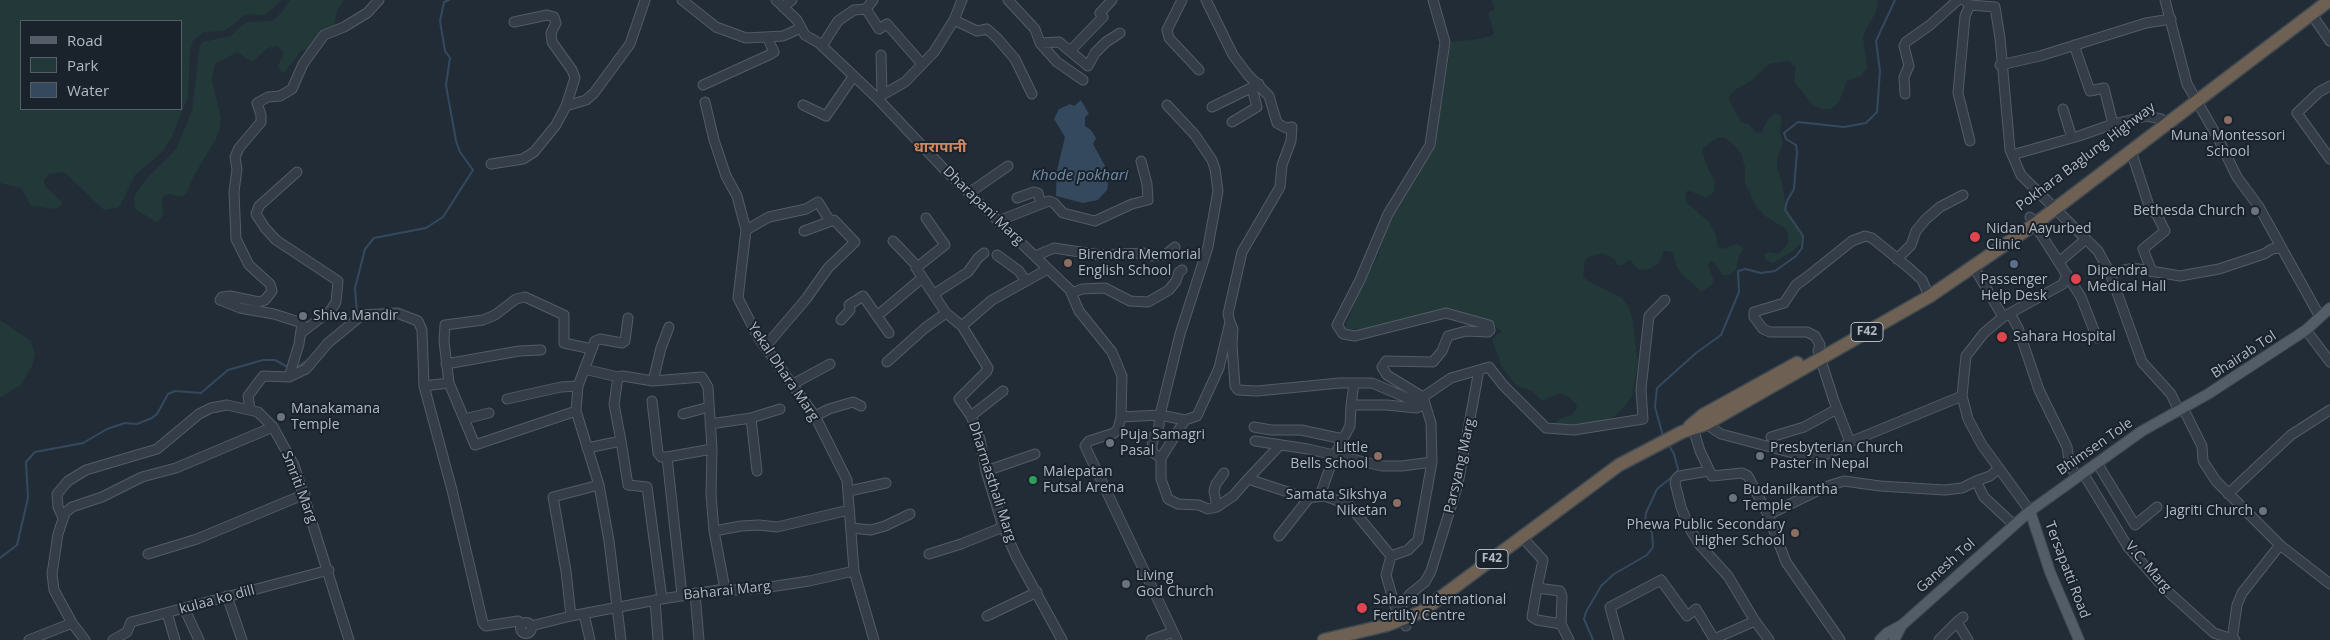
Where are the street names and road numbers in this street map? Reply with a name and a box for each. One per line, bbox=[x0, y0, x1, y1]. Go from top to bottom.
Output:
street label: Pokhara Baglung Highway bbox=[2013, 99, 2159, 215]
street label: Dharapani Marg bbox=[939, 163, 1027, 249]
street label: Yekal Dhara Marg bbox=[744, 319, 822, 425]
road number: F42 bbox=[1851, 322, 1883, 342]
street label: Bhairab Tol bbox=[2208, 328, 2280, 382]
street label: Bhimsen Tole bbox=[2054, 415, 2136, 479]
street label: Parsyang Marg bbox=[1441, 417, 1479, 515]
street label: Dharmasthali Marg bbox=[965, 420, 1019, 544]
street label: Smriti Marg bbox=[278, 449, 320, 525]
street label: Tersapatti Road bbox=[2041, 519, 2093, 621]
street label: Ganesh Tol bbox=[1913, 535, 1979, 597]
street label: V.C. Marg bbox=[2121, 538, 2175, 596]
road number: F42 bbox=[1476, 550, 1508, 568]
street label: Baharai Marg bbox=[683, 578, 771, 604]
street label: kulaa ko dill bbox=[178, 582, 256, 618]

